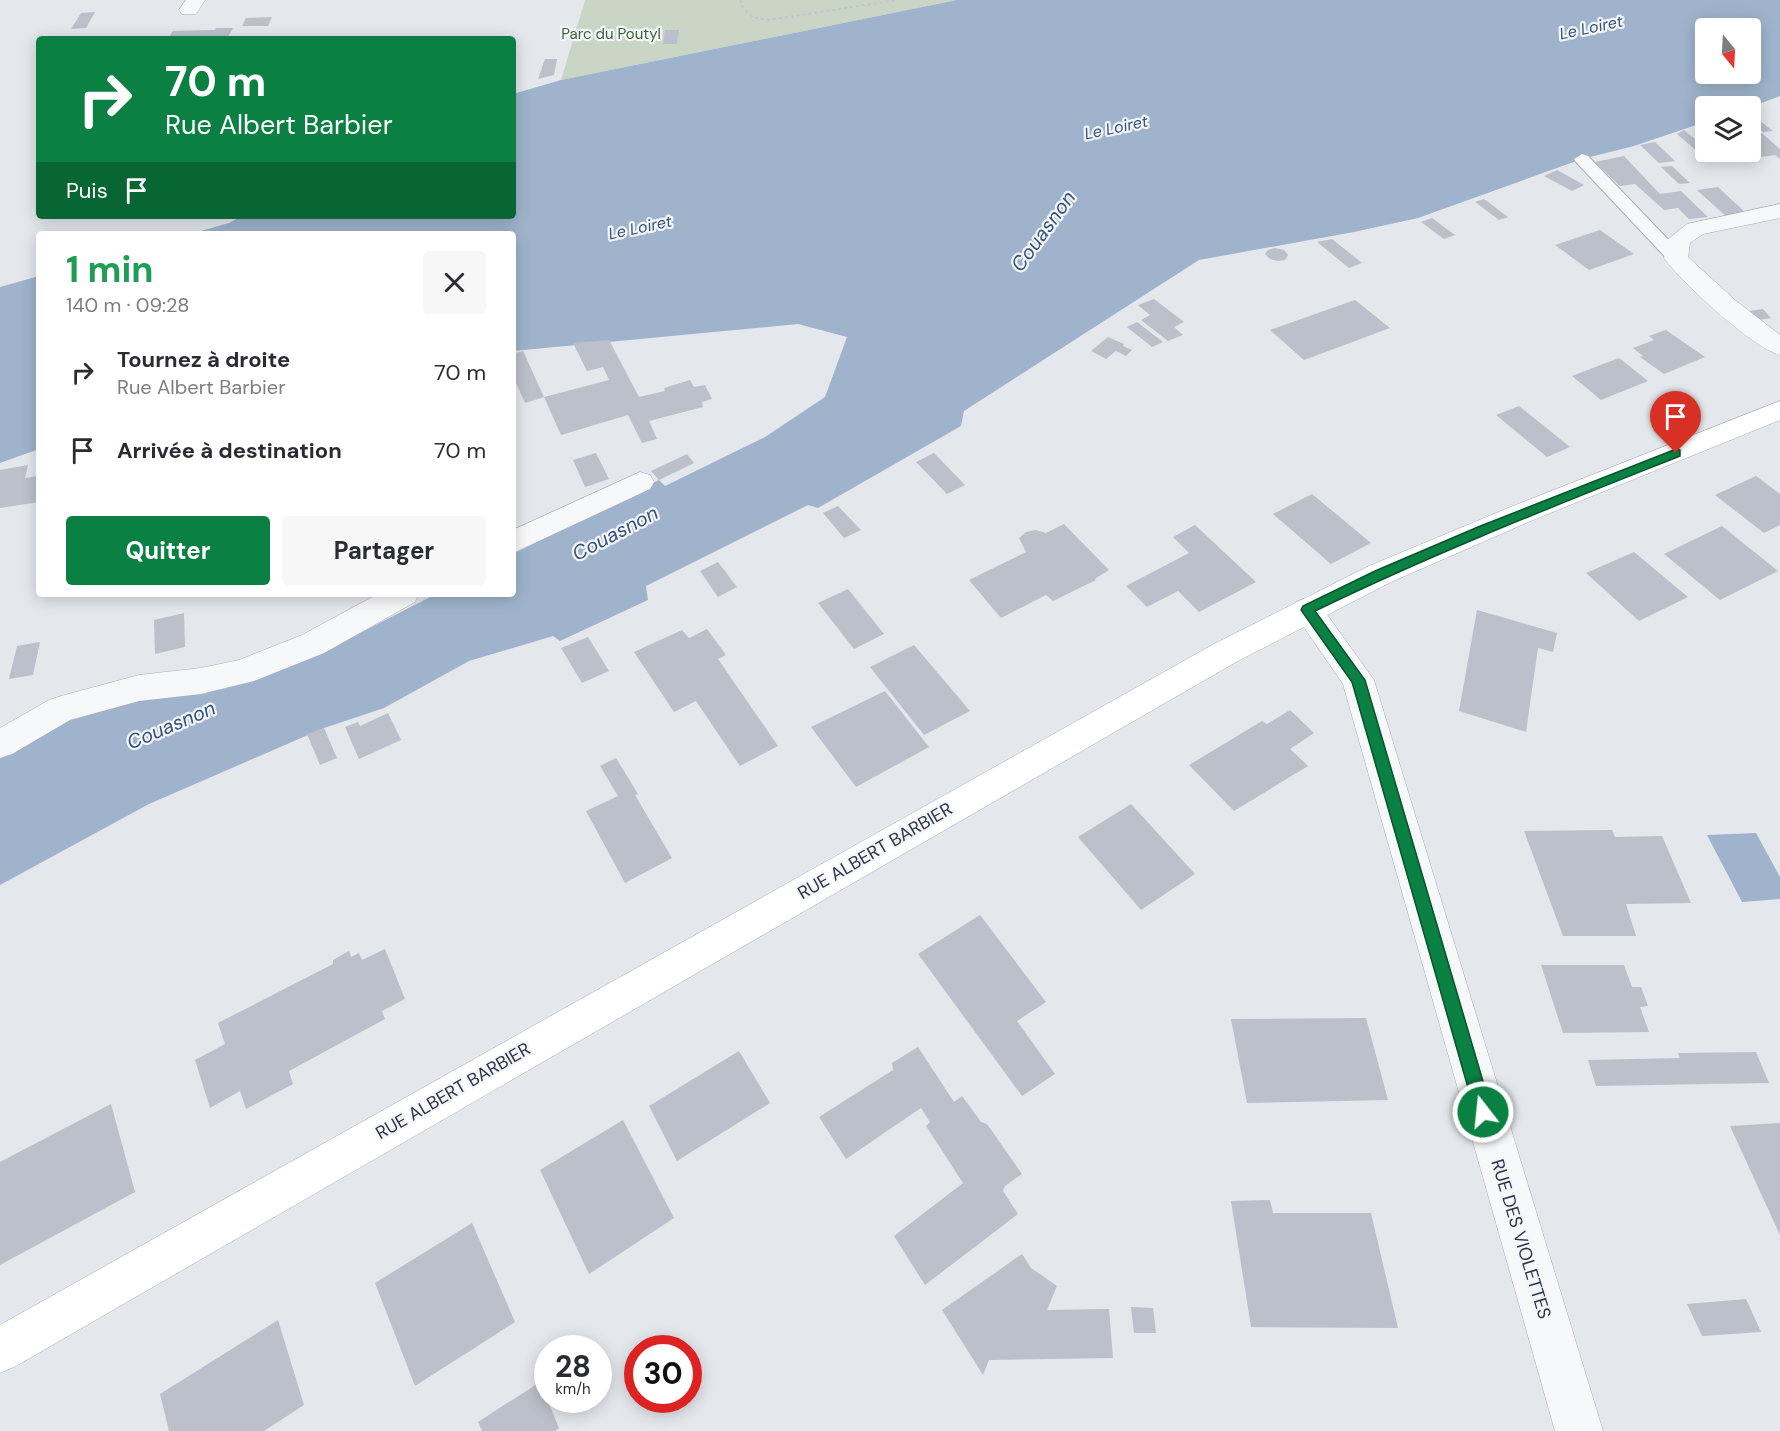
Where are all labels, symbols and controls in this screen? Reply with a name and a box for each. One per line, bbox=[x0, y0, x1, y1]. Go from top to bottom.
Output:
water label: Le Loiret bbox=[1557, 10, 1626, 44]
north arrow bbox=[1695, 18, 1761, 84]
map controls bbox=[1695, 18, 1761, 162]
park label: Parc du Poutyl bbox=[561, 24, 661, 44]
text: 70 m bbox=[165, 54, 266, 109]
icon: right bbox=[66, 60, 144, 138]
button: layers bbox=[1695, 96, 1761, 162]
text: Rue Albert Barbier bbox=[165, 107, 393, 142]
water label: Le Loiret bbox=[1082, 110, 1151, 144]
icon: arrive bbox=[120, 174, 153, 207]
text: Puis bbox=[66, 176, 108, 205]
water label: Couasnon bbox=[1005, 185, 1081, 277]
water label: Le Loiret bbox=[606, 210, 675, 244]
text: 1 min bbox=[66, 246, 154, 293]
button: close bbox=[423, 251, 486, 314]
text: 140 m · 09:28 bbox=[66, 292, 189, 318]
text: Tournez à droite bbox=[117, 345, 290, 374]
icon: right bbox=[66, 356, 99, 389]
text: 70 m bbox=[434, 358, 486, 387]
text: Rue Albert Barbier bbox=[117, 374, 286, 400]
pin bbox=[1650, 391, 1701, 453]
icon: arrive bbox=[1659, 400, 1692, 433]
icon: arrive bbox=[66, 434, 99, 467]
text: Arrivée à destination bbox=[117, 436, 342, 465]
text: 70 m bbox=[434, 436, 486, 465]
water label: Couasnon bbox=[567, 499, 663, 567]
button: Quitter bbox=[66, 516, 270, 585]
button: Partager bbox=[282, 516, 486, 585]
water label: Couasnon bbox=[123, 695, 219, 755]
street label: RUE ALBERT BARBIER bbox=[793, 797, 957, 905]
street label: RUE ALBERT BARBIER bbox=[371, 1037, 535, 1145]
position arrow bbox=[1451, 1080, 1515, 1144]
street label: RUE DES VIOLETTES bbox=[1485, 1156, 1557, 1322]
speed limit sign: 30 bbox=[624, 1335, 702, 1413]
text: 28 bbox=[555, 1347, 591, 1386]
text: km/h bbox=[555, 1379, 591, 1399]

